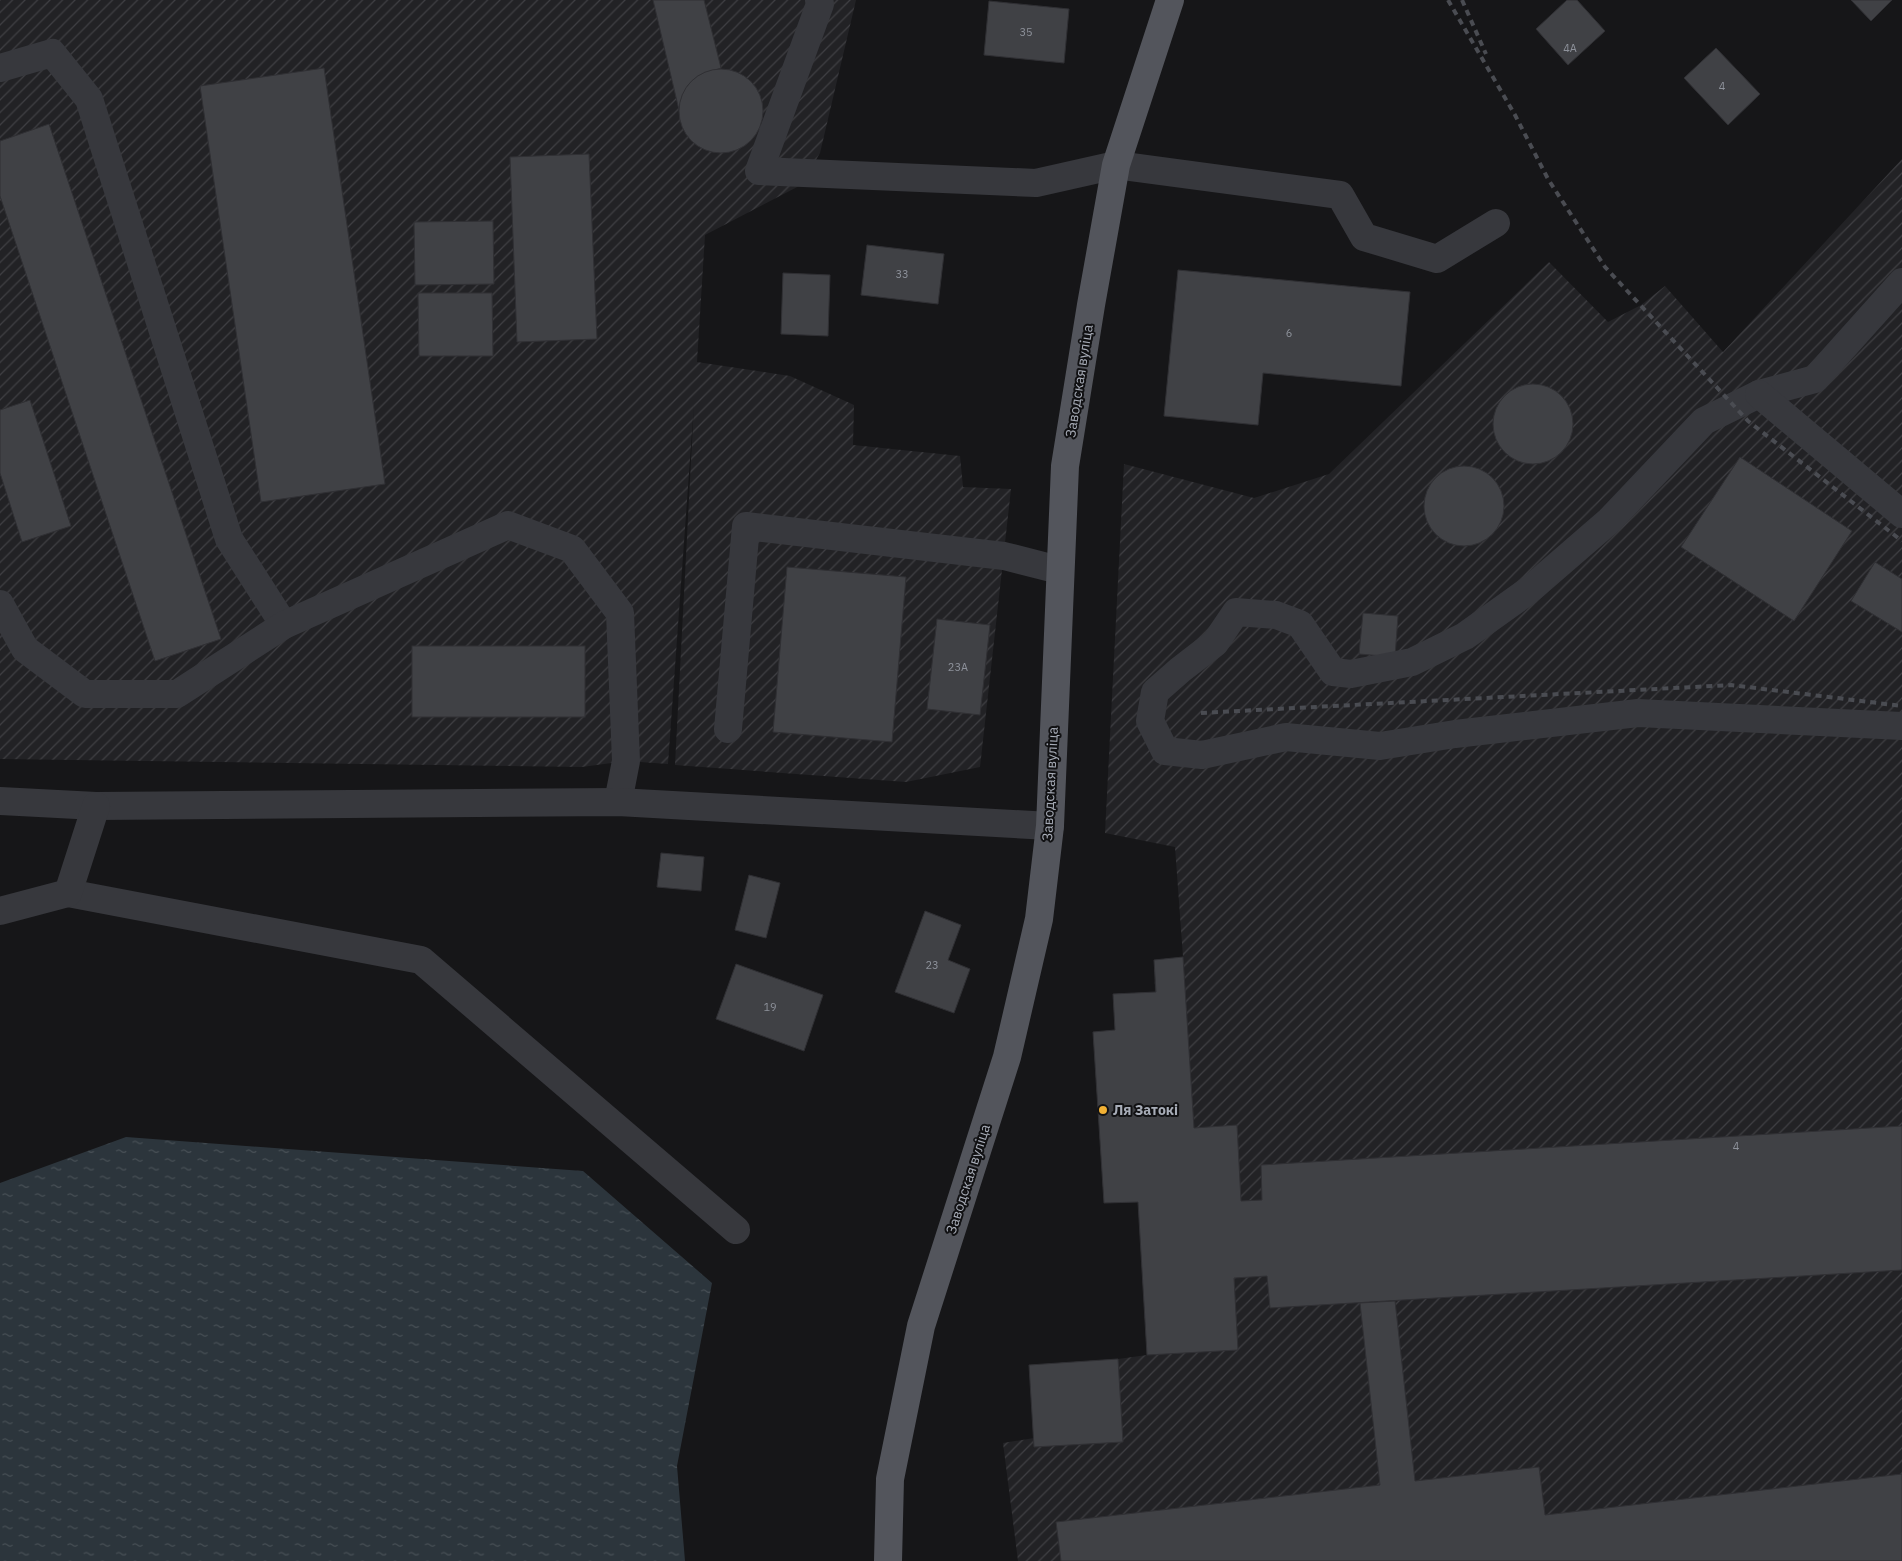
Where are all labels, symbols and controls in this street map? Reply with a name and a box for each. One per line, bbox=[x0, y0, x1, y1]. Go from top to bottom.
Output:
house number: 35 bbox=[1019, 25, 1033, 39]
house number: 4А bbox=[1563, 41, 1577, 55]
house number: 4 bbox=[1719, 79, 1726, 93]
house number: 33 bbox=[895, 267, 909, 281]
street label: Заводская вуліца bbox=[1061, 323, 1097, 439]
house number: 6 bbox=[1286, 326, 1292, 340]
house number: 23А bbox=[948, 660, 968, 674]
street label: Заводская вуліца bbox=[1038, 726, 1062, 842]
house number: 23 bbox=[925, 958, 939, 972]
house number: 19 bbox=[763, 1000, 777, 1014]
place label: Ля Затокі bbox=[1113, 1101, 1178, 1119]
marker: Ля Затокі bbox=[1097, 1104, 1109, 1116]
street label: Заводская вуліца bbox=[942, 1121, 994, 1236]
house number: 4 bbox=[1733, 1139, 1740, 1153]

